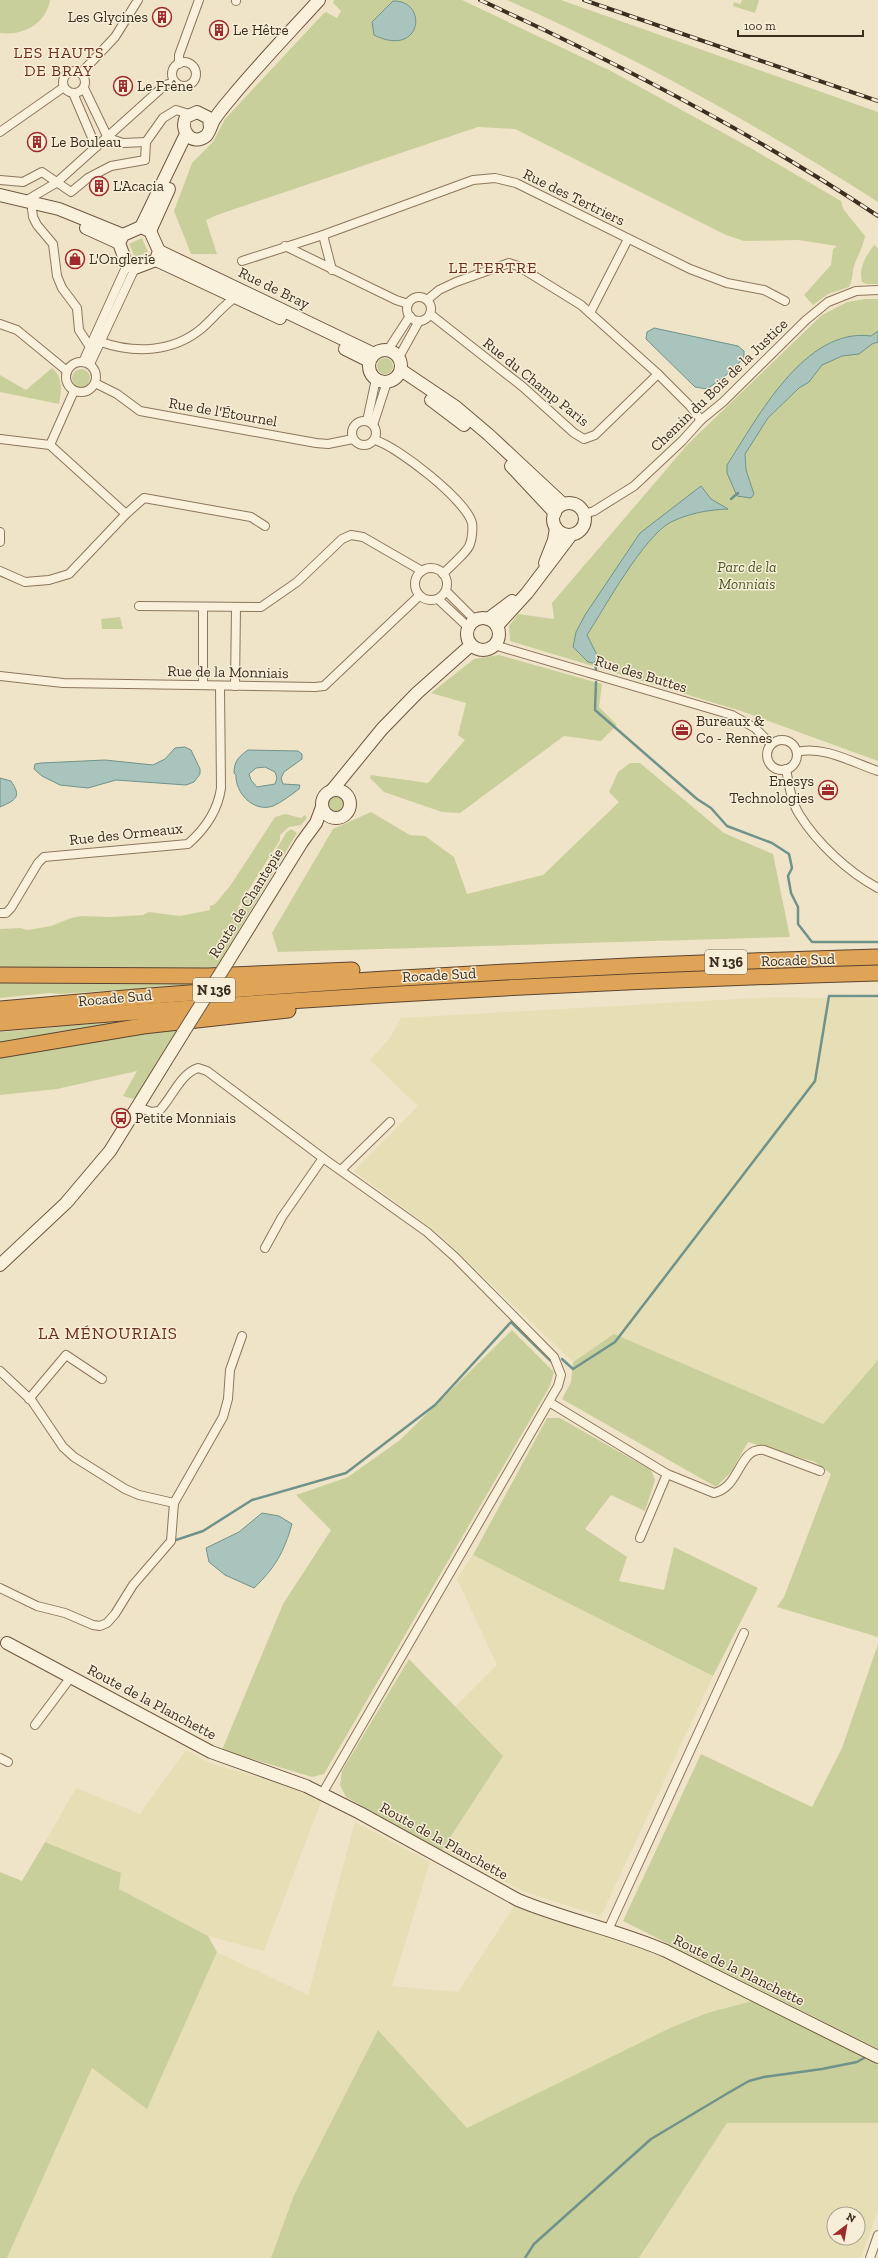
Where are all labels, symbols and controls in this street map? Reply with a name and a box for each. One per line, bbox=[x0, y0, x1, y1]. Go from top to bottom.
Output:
building icon: Les Glycines bbox=[151, 6, 173, 28]
place label: Les Glycines bbox=[68, 8, 148, 26]
scale bar bbox=[738, 12, 863, 38]
building icon: Le Hêtre bbox=[208, 19, 230, 41]
text: 100 m bbox=[744, 19, 776, 33]
place label: Le Hêtre bbox=[233, 21, 289, 39]
district label: LES HAUTS DE BRAY bbox=[14, 43, 104, 80]
building icon: Le Frêne bbox=[112, 75, 134, 97]
place label: Le Frêne bbox=[137, 77, 193, 95]
building icon: Le Bouleau bbox=[26, 131, 48, 153]
place label: Le Bouleau bbox=[51, 133, 122, 151]
street label: Rue des Tertriers bbox=[520, 165, 628, 229]
building icon: L'Acacia bbox=[88, 175, 110, 197]
place label: L'Acacia bbox=[113, 177, 164, 195]
shop icon: L'Onglerie bbox=[64, 248, 86, 270]
place label: L'Onglerie bbox=[89, 250, 155, 268]
district label: LE TERTRE bbox=[449, 258, 537, 277]
street label: Rue de Bray bbox=[236, 263, 313, 313]
street label: Chemin du Bois de la Justice bbox=[647, 315, 791, 455]
street label: Rue du Champ Paris bbox=[479, 334, 593, 430]
street label: Rue de l'Étournel bbox=[167, 394, 279, 430]
park label: Parc de la Monniais bbox=[717, 558, 777, 593]
street label: Rue des Buttes bbox=[593, 651, 689, 697]
street label: Rue de la Monniais bbox=[167, 662, 289, 682]
place label: Bureaux & Co - Rennes bbox=[696, 712, 772, 747]
office icon: Bureaux & Co - Rennes bbox=[671, 719, 693, 741]
place label: Enesys Technologies bbox=[729, 772, 814, 807]
office icon: Enesys Technologies bbox=[817, 779, 839, 801]
street label: Rue des Ormeaux bbox=[68, 819, 184, 849]
street label: Route de Chantepie bbox=[205, 845, 287, 961]
road number: N 136 bbox=[705, 950, 747, 974]
street label: Rocade Sud bbox=[761, 950, 836, 970]
street label: Rocade Sud bbox=[401, 964, 477, 986]
road number: N 136 bbox=[193, 978, 235, 1002]
street label: Rocade Sud bbox=[77, 986, 154, 1010]
bus stop icon: Petite Monniais bbox=[110, 1107, 132, 1129]
place label: Petite Monniais bbox=[135, 1109, 236, 1127]
district label: LA MÉNOURIAIS bbox=[38, 1323, 178, 1343]
street label: Route de la Planchette bbox=[84, 1660, 220, 1744]
street label: Route de la Planchette bbox=[377, 1798, 511, 1884]
street label: Route de la Planchette bbox=[671, 1930, 807, 2010]
north arrow bbox=[826, 2206, 866, 2246]
text: N bbox=[844, 2210, 858, 2226]

